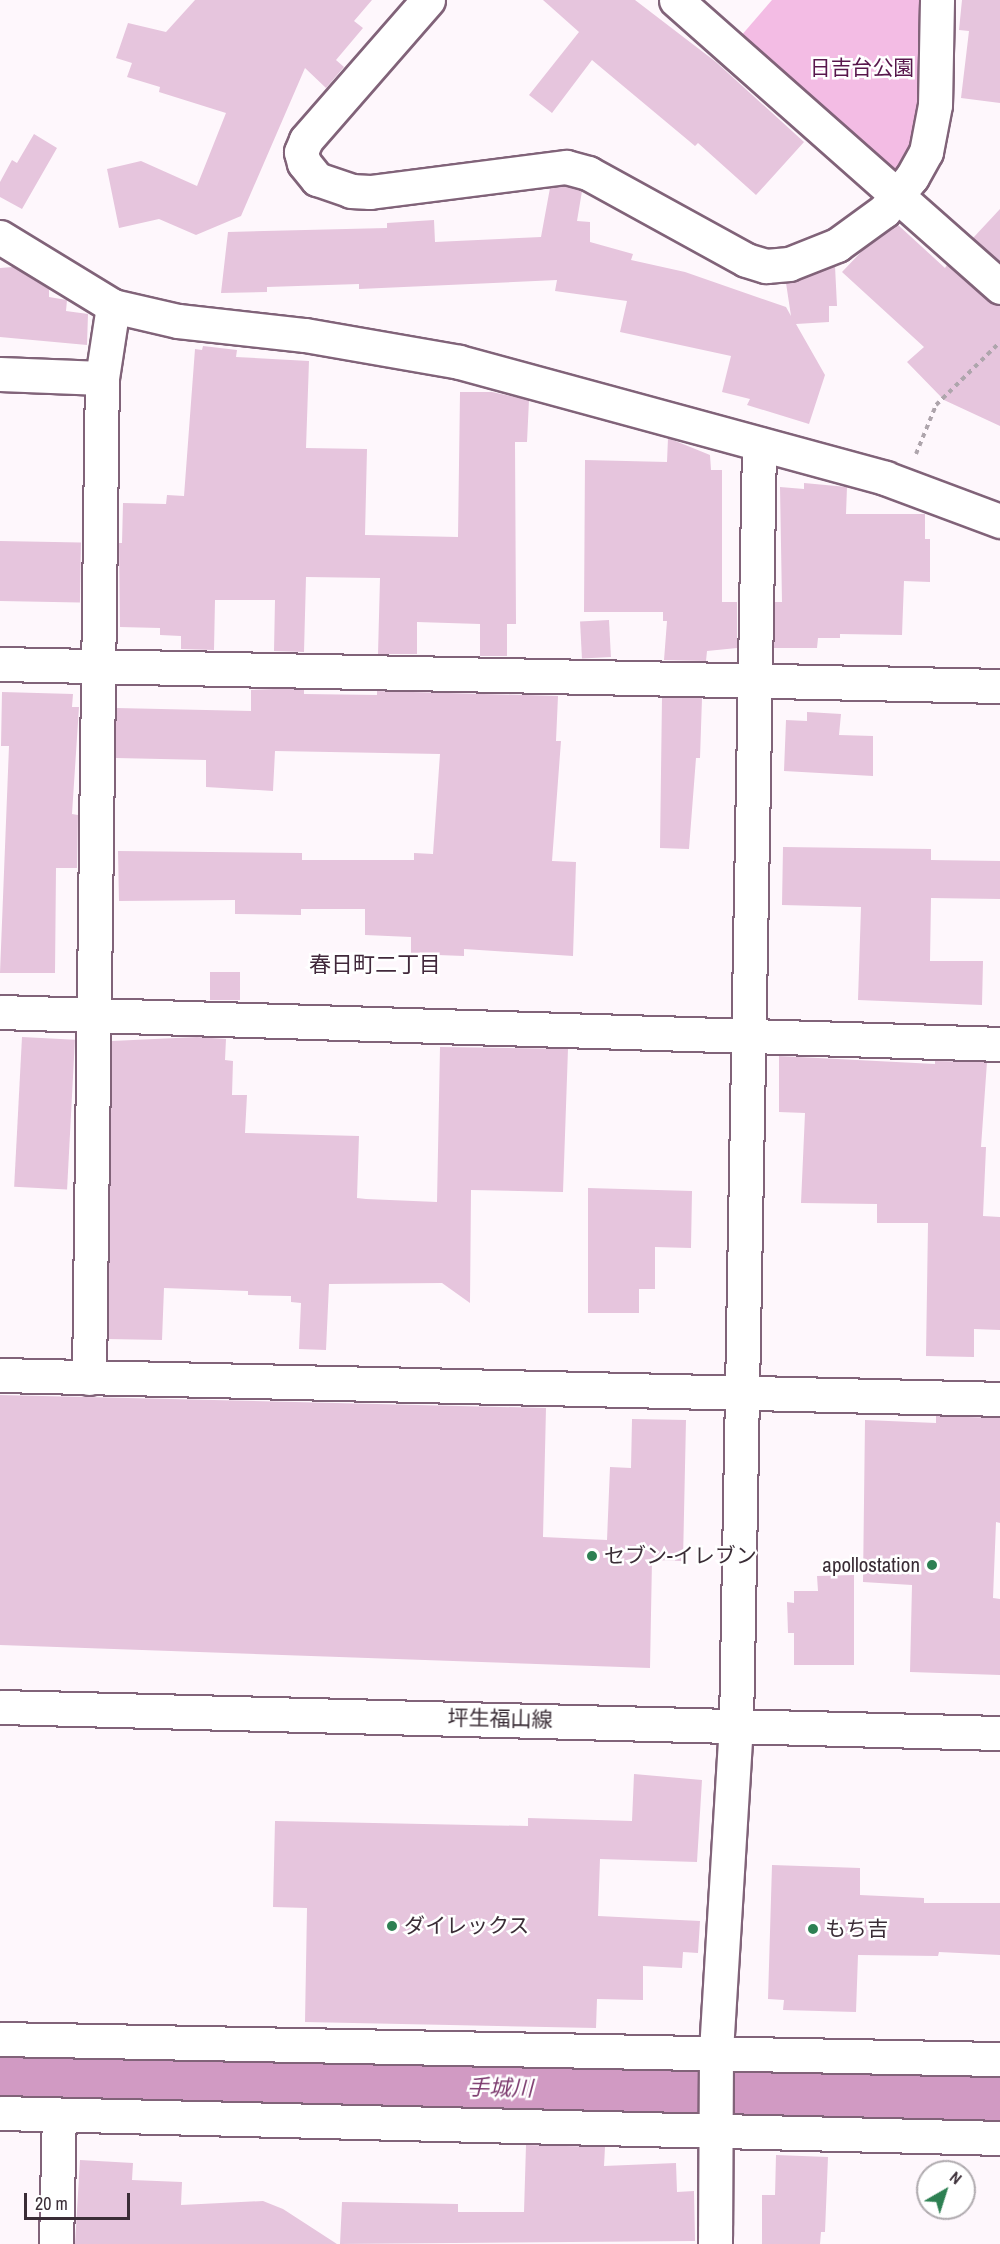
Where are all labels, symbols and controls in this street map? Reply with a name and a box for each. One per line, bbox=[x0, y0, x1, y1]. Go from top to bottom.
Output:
park label: 日吉台公園 bbox=[810, 55, 914, 81]
district label: 春日町二丁目 bbox=[309, 952, 441, 978]
place label: セブン-イレブン bbox=[604, 1543, 757, 1569]
marker: セブン-イレブン bbox=[585, 1549, 599, 1563]
place label: apollostation bbox=[822, 1552, 920, 1578]
marker: apollostation bbox=[925, 1558, 939, 1572]
street label: 坪生福山線 bbox=[447, 1705, 553, 1733]
place label: ダイレックス bbox=[404, 1913, 530, 1939]
place label: もち吉 bbox=[825, 1916, 888, 1942]
marker: ダイレックス bbox=[385, 1919, 399, 1933]
marker: もち吉 bbox=[806, 1922, 820, 1936]
water label: 手城川 bbox=[467, 2074, 533, 2102]
north arrow bbox=[916, 2160, 976, 2220]
text: N bbox=[945, 2166, 967, 2189]
scale bar bbox=[27, 2181, 134, 2219]
text: 20 m bbox=[35, 2191, 68, 2216]

